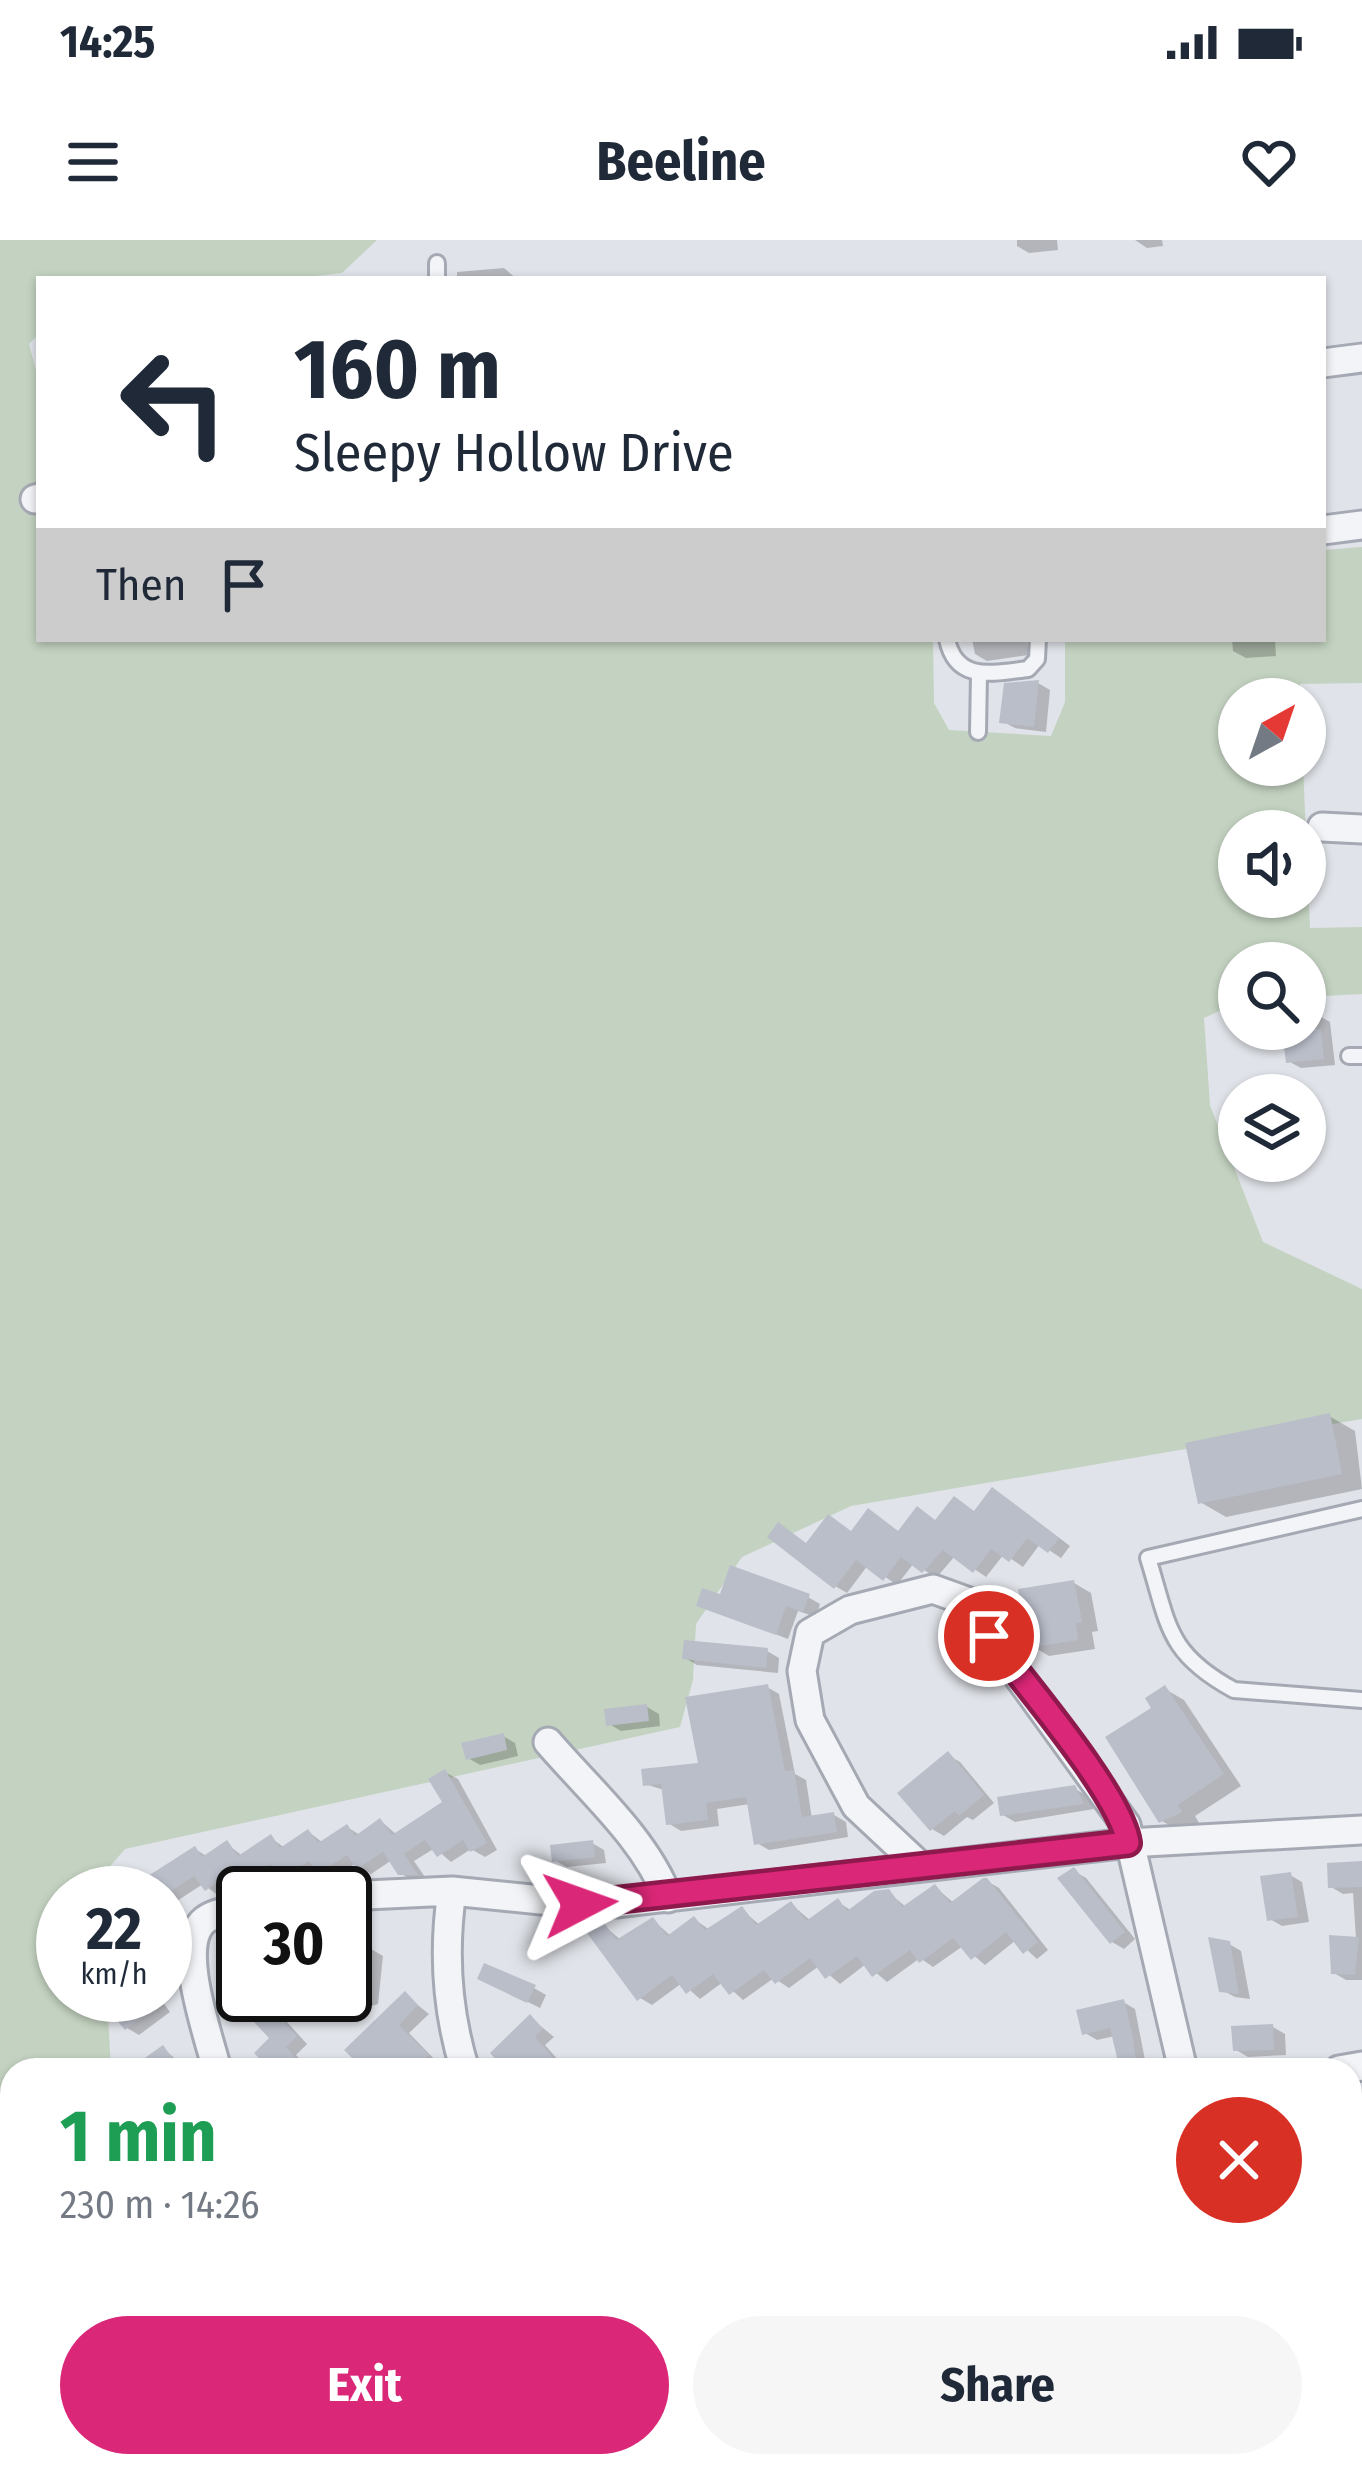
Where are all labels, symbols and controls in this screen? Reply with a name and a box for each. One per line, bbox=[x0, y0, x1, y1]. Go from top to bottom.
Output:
text: 14:25 bbox=[60, 15, 155, 69]
icon: menu bbox=[60, 129, 126, 195]
icon: heart bbox=[1236, 129, 1302, 195]
text: Beeline bbox=[596, 130, 766, 194]
text: 160 m bbox=[294, 319, 501, 420]
icon: left bbox=[96, 324, 252, 480]
text: Sleepy Hollow Drive bbox=[294, 421, 734, 485]
icon: arrive bbox=[211, 552, 277, 618]
text: Then bbox=[96, 558, 187, 612]
north arrow bbox=[1218, 678, 1326, 786]
map controls bbox=[1218, 678, 1326, 1182]
button: sound bbox=[1218, 810, 1326, 918]
button: search bbox=[1218, 942, 1326, 1050]
button: layers bbox=[1218, 1074, 1326, 1182]
pin bbox=[938, 1585, 1040, 1687]
icon: arrive bbox=[956, 1603, 1022, 1669]
position arrow bbox=[517, 1841, 643, 1967]
speed limit sign: 30 bbox=[216, 1866, 372, 2022]
text: 22 bbox=[86, 1893, 142, 1965]
text: km/h bbox=[81, 1956, 147, 1992]
text: 1 min bbox=[60, 2094, 217, 2180]
button: close bbox=[1176, 2097, 1302, 2223]
text: 230 m · 14:26 bbox=[60, 2182, 260, 2228]
button: Exit bbox=[60, 2316, 669, 2454]
button: Share bbox=[693, 2316, 1302, 2454]

